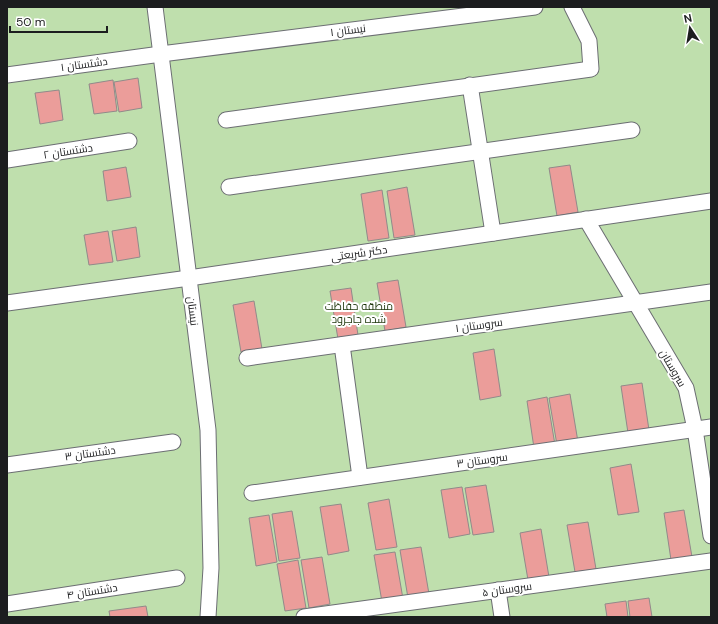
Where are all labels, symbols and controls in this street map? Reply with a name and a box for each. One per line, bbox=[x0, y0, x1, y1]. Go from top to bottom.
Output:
scale bar bbox=[10, 8, 107, 34]
north arrow bbox=[670, 8, 710, 48]
text: N bbox=[683, 11, 693, 26]
text: 50 m bbox=[16, 14, 45, 30]
street label: نیستان ۱ bbox=[329, 21, 367, 39]
street label: دشتستان ۱ bbox=[60, 54, 108, 74]
street label: دشتستان ۲ bbox=[42, 140, 94, 162]
street label: دکتر شریعتی bbox=[330, 242, 388, 264]
street label: نیستان bbox=[184, 296, 202, 327]
park label: منطقه حفاظت شده جاجرود bbox=[325, 299, 393, 326]
street label: سروستان ۱ bbox=[455, 315, 503, 335]
street label: سروستان bbox=[657, 347, 689, 389]
street label: دشتستان ۳ bbox=[64, 442, 116, 464]
street label: سروستان ۳ bbox=[456, 449, 508, 471]
street label: سروستان ۵ bbox=[481, 579, 533, 599]
street label: دشتستان ۴ bbox=[66, 580, 118, 602]

